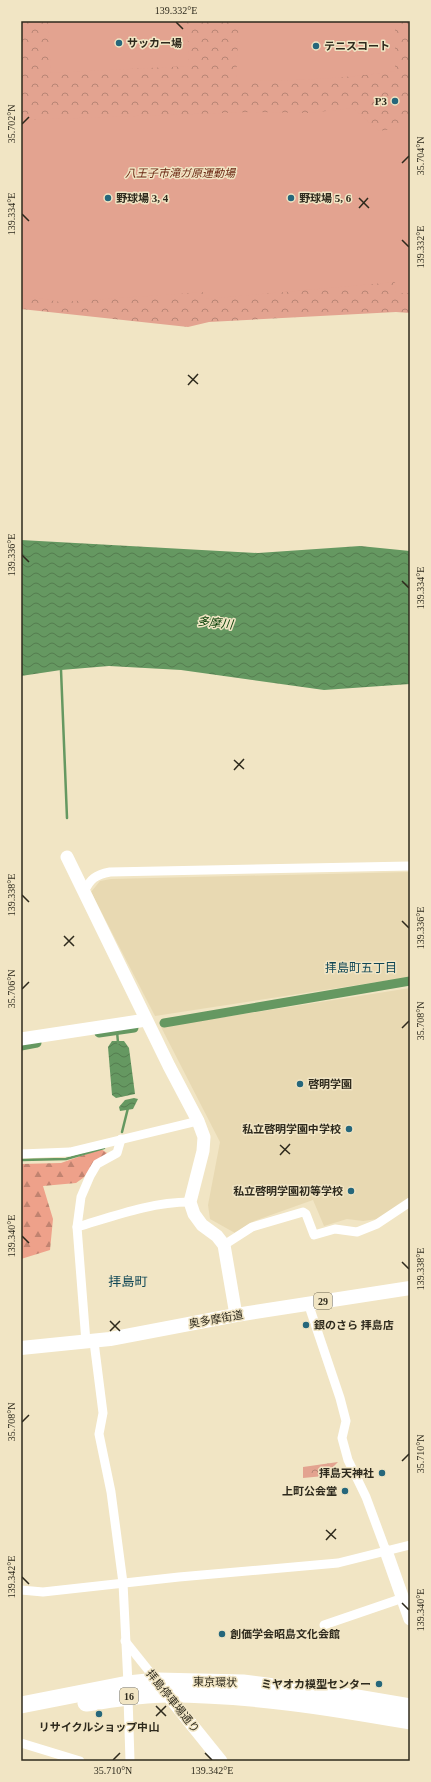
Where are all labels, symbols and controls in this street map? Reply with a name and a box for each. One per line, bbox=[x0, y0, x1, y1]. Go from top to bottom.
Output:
text: 139.332°E bbox=[155, 5, 197, 16]
place label: サッカー場 bbox=[127, 37, 182, 49]
marker: サッカー場 bbox=[114, 38, 124, 48]
place label: テニスコート bbox=[324, 40, 390, 52]
marker: テニスコート bbox=[311, 41, 321, 51]
place label: P3 bbox=[375, 95, 387, 107]
marker: P3 bbox=[390, 96, 400, 106]
text: 35.702°N bbox=[6, 105, 17, 143]
text: 35.704°N bbox=[415, 137, 426, 175]
park label: 八王子市滝ガ原運動場 bbox=[125, 167, 237, 179]
place label: 野球場 3, 4 bbox=[116, 192, 169, 204]
place label: 野球場 5, 6 bbox=[299, 192, 352, 204]
text: 139.334°E bbox=[6, 193, 17, 235]
marker: 野球場 3, 4 bbox=[103, 193, 113, 203]
marker: 野球場 5, 6 bbox=[286, 193, 296, 203]
text: 139.332°E bbox=[415, 226, 426, 268]
text: 139.336°E bbox=[6, 534, 17, 576]
text: 139.334°E bbox=[415, 567, 426, 609]
water label: 多摩川 bbox=[196, 614, 236, 632]
text: 139.338°E bbox=[6, 874, 17, 916]
text: 139.336°E bbox=[415, 907, 426, 949]
district label: 拝島町五丁目 bbox=[325, 961, 397, 975]
text: 35.706°N bbox=[6, 970, 17, 1008]
text: 35.708°N bbox=[415, 1002, 426, 1040]
place label: 啓明学園 bbox=[308, 1078, 352, 1090]
marker: 啓明学園 bbox=[295, 1079, 305, 1089]
place label: 私立啓明学園中学校 bbox=[242, 1123, 341, 1135]
marker: 私立啓明学園中学校 bbox=[344, 1124, 354, 1134]
place label: 私立啓明学園初等学校 bbox=[233, 1185, 343, 1197]
marker: 私立啓明学園初等学校 bbox=[346, 1186, 356, 1196]
text: 139.340°E bbox=[6, 1215, 17, 1257]
text: 139.338°E bbox=[415, 1248, 426, 1290]
district label: 拝島町 bbox=[108, 1274, 148, 1289]
road number: 29 bbox=[314, 1293, 332, 1309]
street label: 奥多摩街道 bbox=[188, 1308, 244, 1330]
place label: 銀のさら 拝島店 bbox=[314, 1319, 394, 1331]
marker: 銀のさら 拝島店 bbox=[301, 1320, 311, 1330]
text: 35.708°N bbox=[6, 1403, 17, 1441]
text: 35.710°N bbox=[415, 1435, 426, 1473]
place label: 拝島天神社 bbox=[319, 1467, 374, 1479]
marker: 拝島天神社 bbox=[377, 1468, 387, 1478]
place label: 上町公会堂 bbox=[282, 1485, 337, 1497]
marker: 上町公会堂 bbox=[340, 1486, 350, 1496]
text: 139.342°E bbox=[6, 1556, 17, 1598]
text: 139.340°E bbox=[415, 1589, 426, 1631]
place label: 創価学会昭島文化会館 bbox=[230, 1628, 340, 1640]
marker: 創価学会昭島文化会館 bbox=[217, 1629, 227, 1639]
street label: 拝島停車場通り bbox=[144, 1667, 202, 1735]
street label: 東京環状 bbox=[193, 1676, 238, 1688]
place label: ミヤオカ模型センター bbox=[261, 1678, 371, 1690]
marker: ミヤオカ模型センター bbox=[374, 1679, 384, 1689]
road number: 16 bbox=[120, 1688, 138, 1704]
marker: リサイクルショップ中山 bbox=[94, 1709, 104, 1719]
place label: リサイクルショップ中山 bbox=[39, 1721, 159, 1733]
text: 35.710°N bbox=[94, 1765, 132, 1776]
text: 139.342°E bbox=[191, 1765, 233, 1776]

